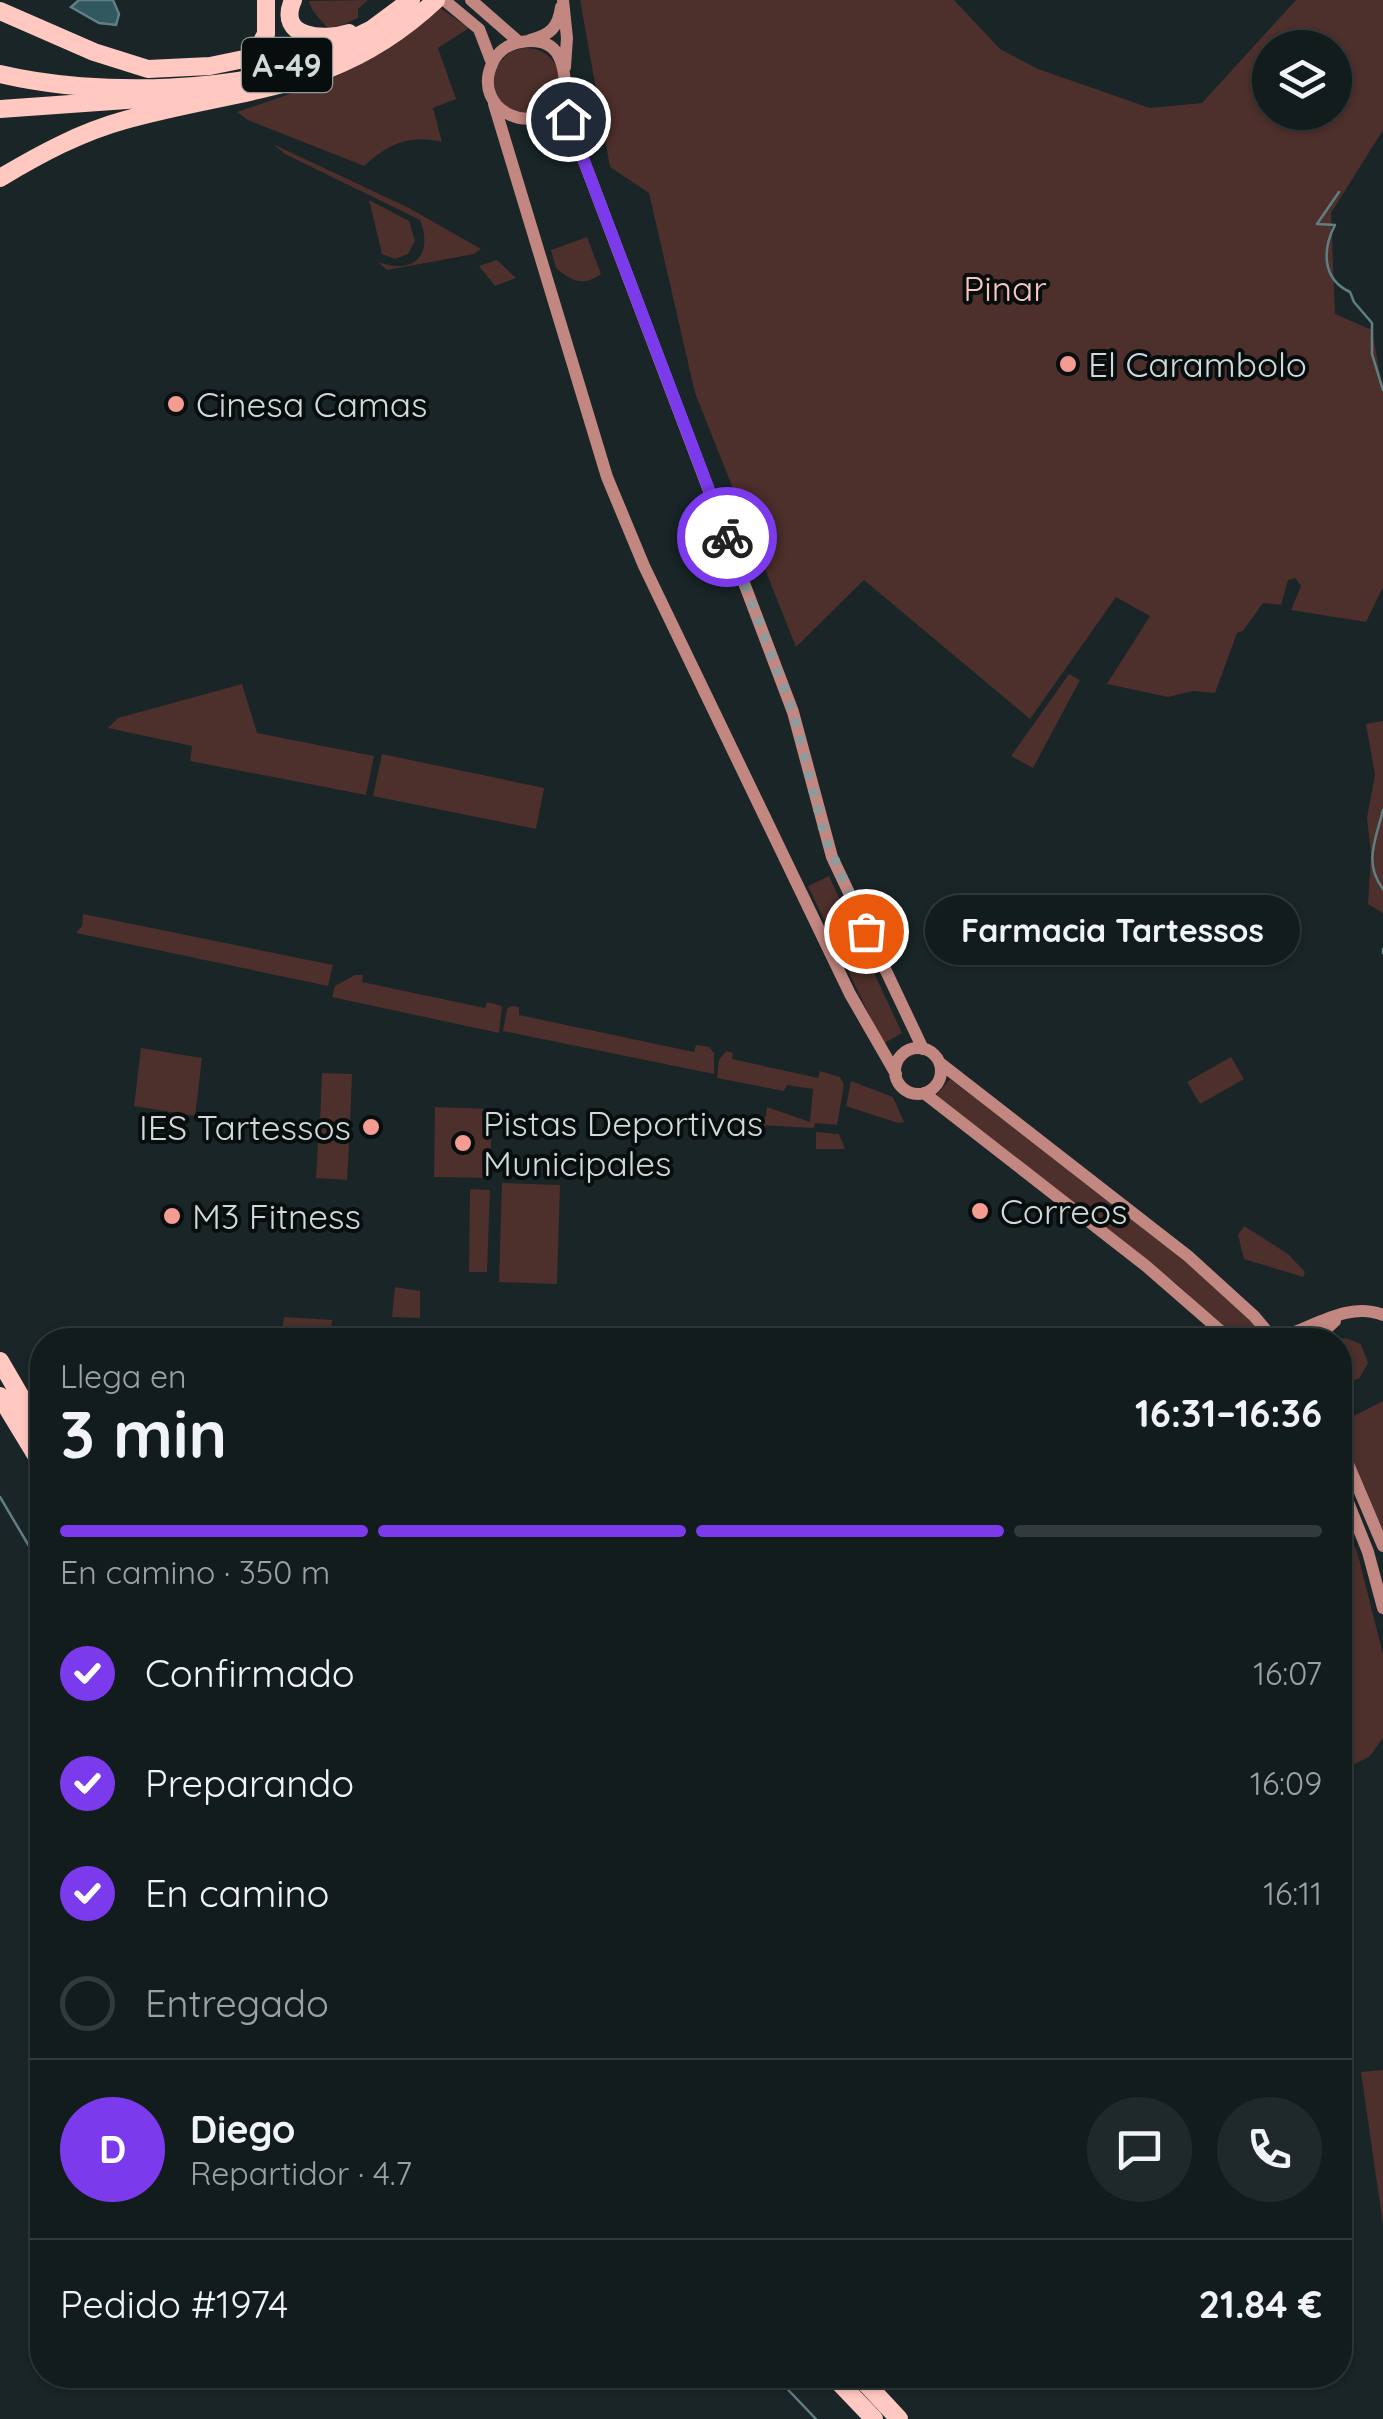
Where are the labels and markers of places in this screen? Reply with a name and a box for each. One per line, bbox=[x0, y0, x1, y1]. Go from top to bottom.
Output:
pin bbox=[526, 77, 611, 162]
place label: El Carambolo bbox=[1088, 342, 1307, 386]
marker: El Carambolo bbox=[1057, 353, 1079, 375]
place label: Cinesa Camas bbox=[196, 382, 427, 426]
marker: Cinesa Camas bbox=[165, 393, 187, 415]
pin bbox=[824, 889, 909, 974]
callout: Farmacia Tartessos bbox=[926, 896, 1301, 966]
place label: Pistas Deportivas Municipales bbox=[483, 1101, 763, 1185]
place label: IES Tartessos bbox=[139, 1105, 351, 1149]
marker: IES Tartessos bbox=[360, 1116, 382, 1138]
marker: Pistas Deportivas Municipales bbox=[452, 1132, 474, 1154]
place label: Correos bbox=[1000, 1189, 1128, 1233]
place label: M3 Fitness bbox=[192, 1194, 361, 1238]
marker: Correos bbox=[969, 1200, 991, 1222]
marker: M3 Fitness bbox=[161, 1205, 183, 1227]

